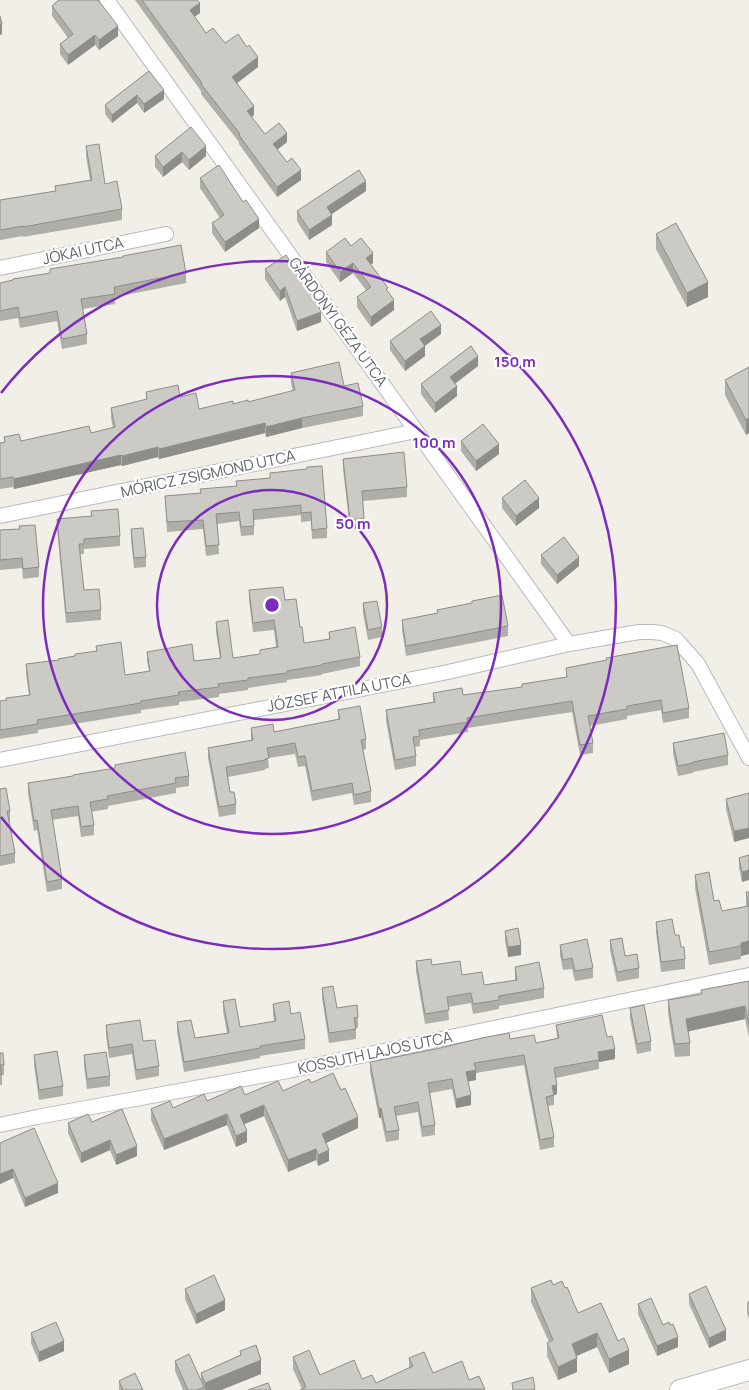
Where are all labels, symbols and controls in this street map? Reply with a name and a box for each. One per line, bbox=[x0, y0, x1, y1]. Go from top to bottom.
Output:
street label: JÓKAI UTCA bbox=[41, 232, 126, 269]
street label: GÁRDONYI GÉZA UTCA bbox=[284, 253, 393, 391]
text: 150 m bbox=[494, 351, 536, 372]
text: 100 m bbox=[413, 432, 455, 453]
street label: MÓRICZ ZSIGMOND UTCA bbox=[119, 445, 298, 502]
text: 50 m bbox=[335, 513, 371, 534]
centre of rings bbox=[263, 596, 281, 614]
street label: JÓZSEF ATTILA UTCA bbox=[265, 668, 413, 717]
street label: KOSSUTH LAJOS UTCA bbox=[296, 1026, 455, 1079]

